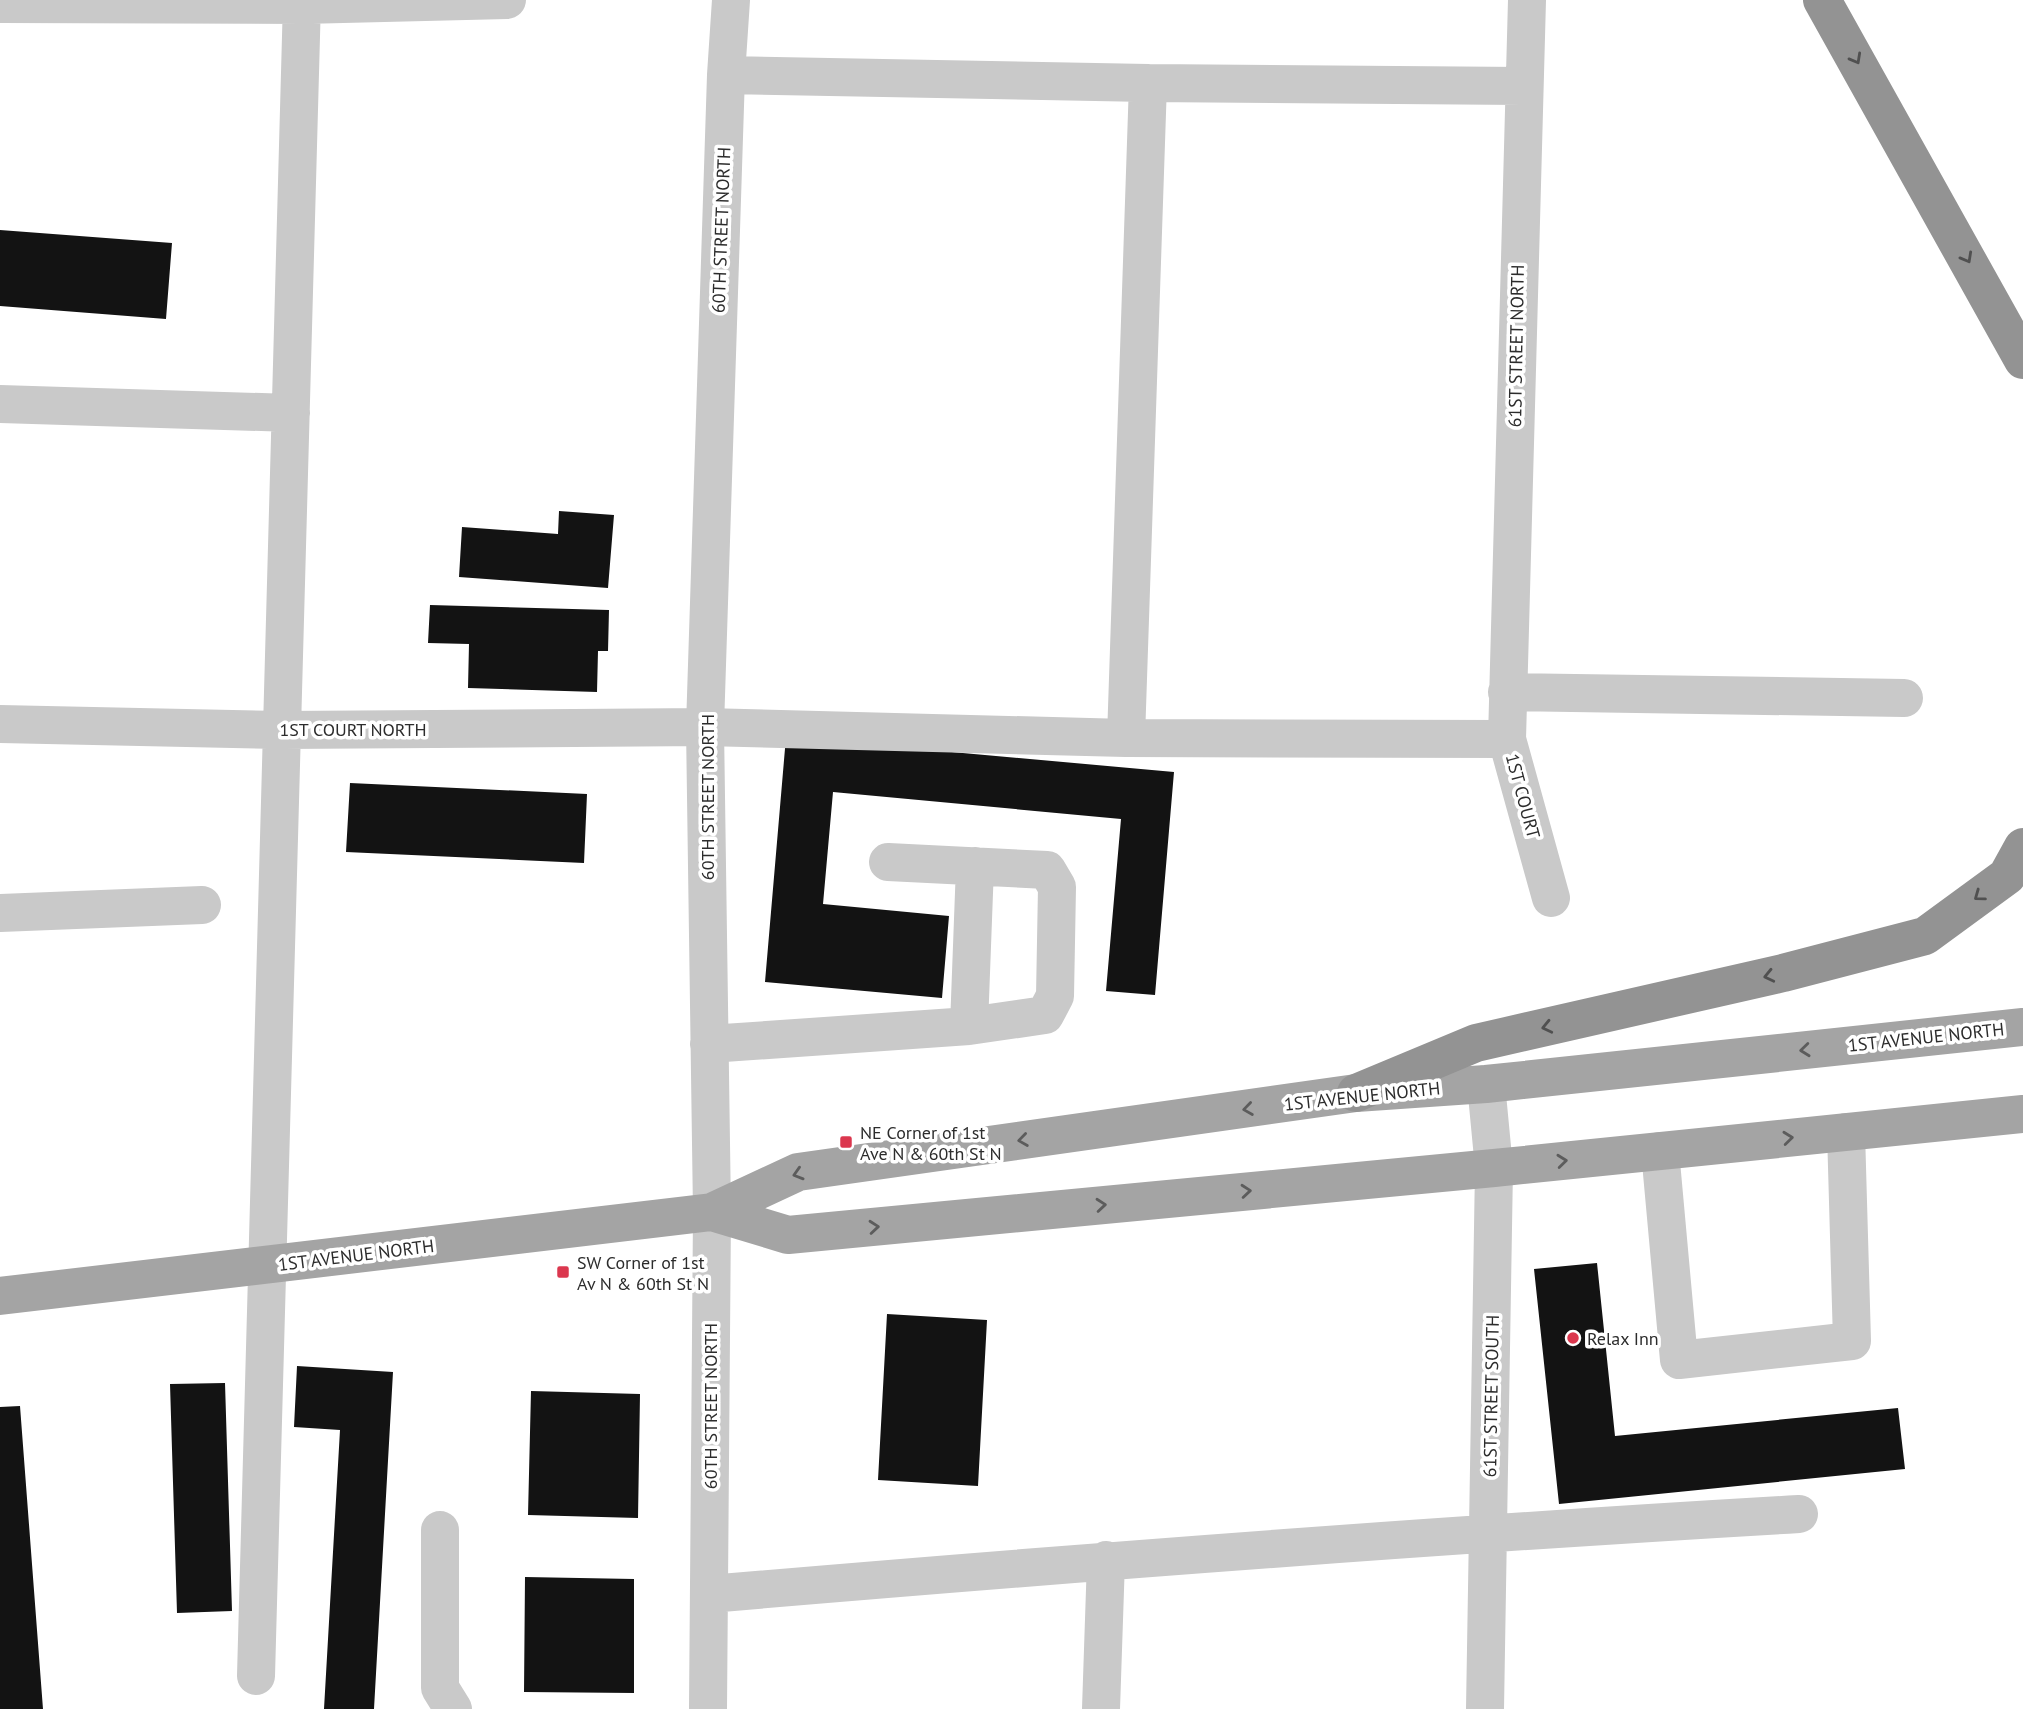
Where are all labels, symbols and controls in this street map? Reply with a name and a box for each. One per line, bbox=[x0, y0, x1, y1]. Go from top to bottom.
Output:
one-way arrow bbox=[1848, 52, 1861, 65]
street label: 60TH STREET NORTH bbox=[707, 147, 735, 313]
one-way arrow bbox=[1959, 250, 1972, 263]
street label: 61ST STREET NORTH bbox=[1503, 264, 1529, 428]
street label: 60TH STREET NORTH bbox=[696, 714, 719, 880]
street label: 1ST COURT NORTH bbox=[279, 718, 427, 741]
street label: 1ST COURT bbox=[1501, 751, 1545, 841]
one-way arrow bbox=[1974, 888, 1986, 901]
one-way arrow bbox=[1763, 968, 1775, 982]
street label: 1ST AVENUE NORTH bbox=[1847, 1017, 2005, 1057]
one-way arrow bbox=[1541, 1018, 1553, 1033]
one-way arrow bbox=[1799, 1042, 1810, 1057]
street label: 1ST AVENUE NORTH bbox=[1283, 1076, 1441, 1116]
one-way arrow bbox=[1242, 1101, 1254, 1116]
place label: NE Corner of 1st Ave N & 60th St N bbox=[860, 1121, 1002, 1165]
one-way arrow bbox=[1782, 1131, 1794, 1146]
one-way arrow bbox=[1017, 1133, 1029, 1148]
marker: NE Corner of 1st Ave N & 60th St N bbox=[838, 1134, 854, 1150]
one-way arrow bbox=[1557, 1154, 1568, 1169]
one-way arrow bbox=[792, 1165, 804, 1180]
one-way arrow bbox=[1240, 1184, 1251, 1199]
one-way arrow bbox=[1095, 1198, 1106, 1213]
one-way arrow bbox=[868, 1219, 880, 1234]
street label: 1ST AVENUE NORTH bbox=[277, 1234, 435, 1276]
place label: SW Corner of 1st Av N & 60th St N bbox=[577, 1251, 709, 1295]
marker: SW Corner of 1st Av N & 60th St N bbox=[555, 1264, 571, 1280]
street label: 61ST STREET SOUTH bbox=[1478, 1315, 1504, 1477]
street label: 60TH STREET NORTH bbox=[699, 1323, 722, 1489]
place label: Relax Inn bbox=[1587, 1327, 1659, 1350]
marker: Relax Inn bbox=[1565, 1330, 1581, 1346]

